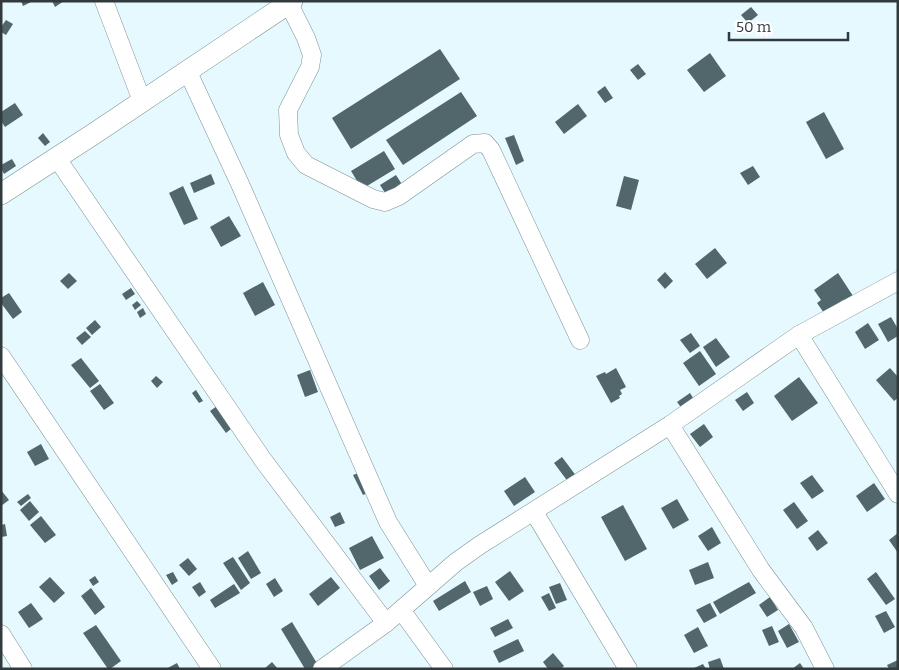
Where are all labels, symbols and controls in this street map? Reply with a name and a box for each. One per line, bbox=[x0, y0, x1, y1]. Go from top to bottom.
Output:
scale bar bbox=[729, 10, 848, 42]
text: 50 m bbox=[736, 18, 772, 36]

